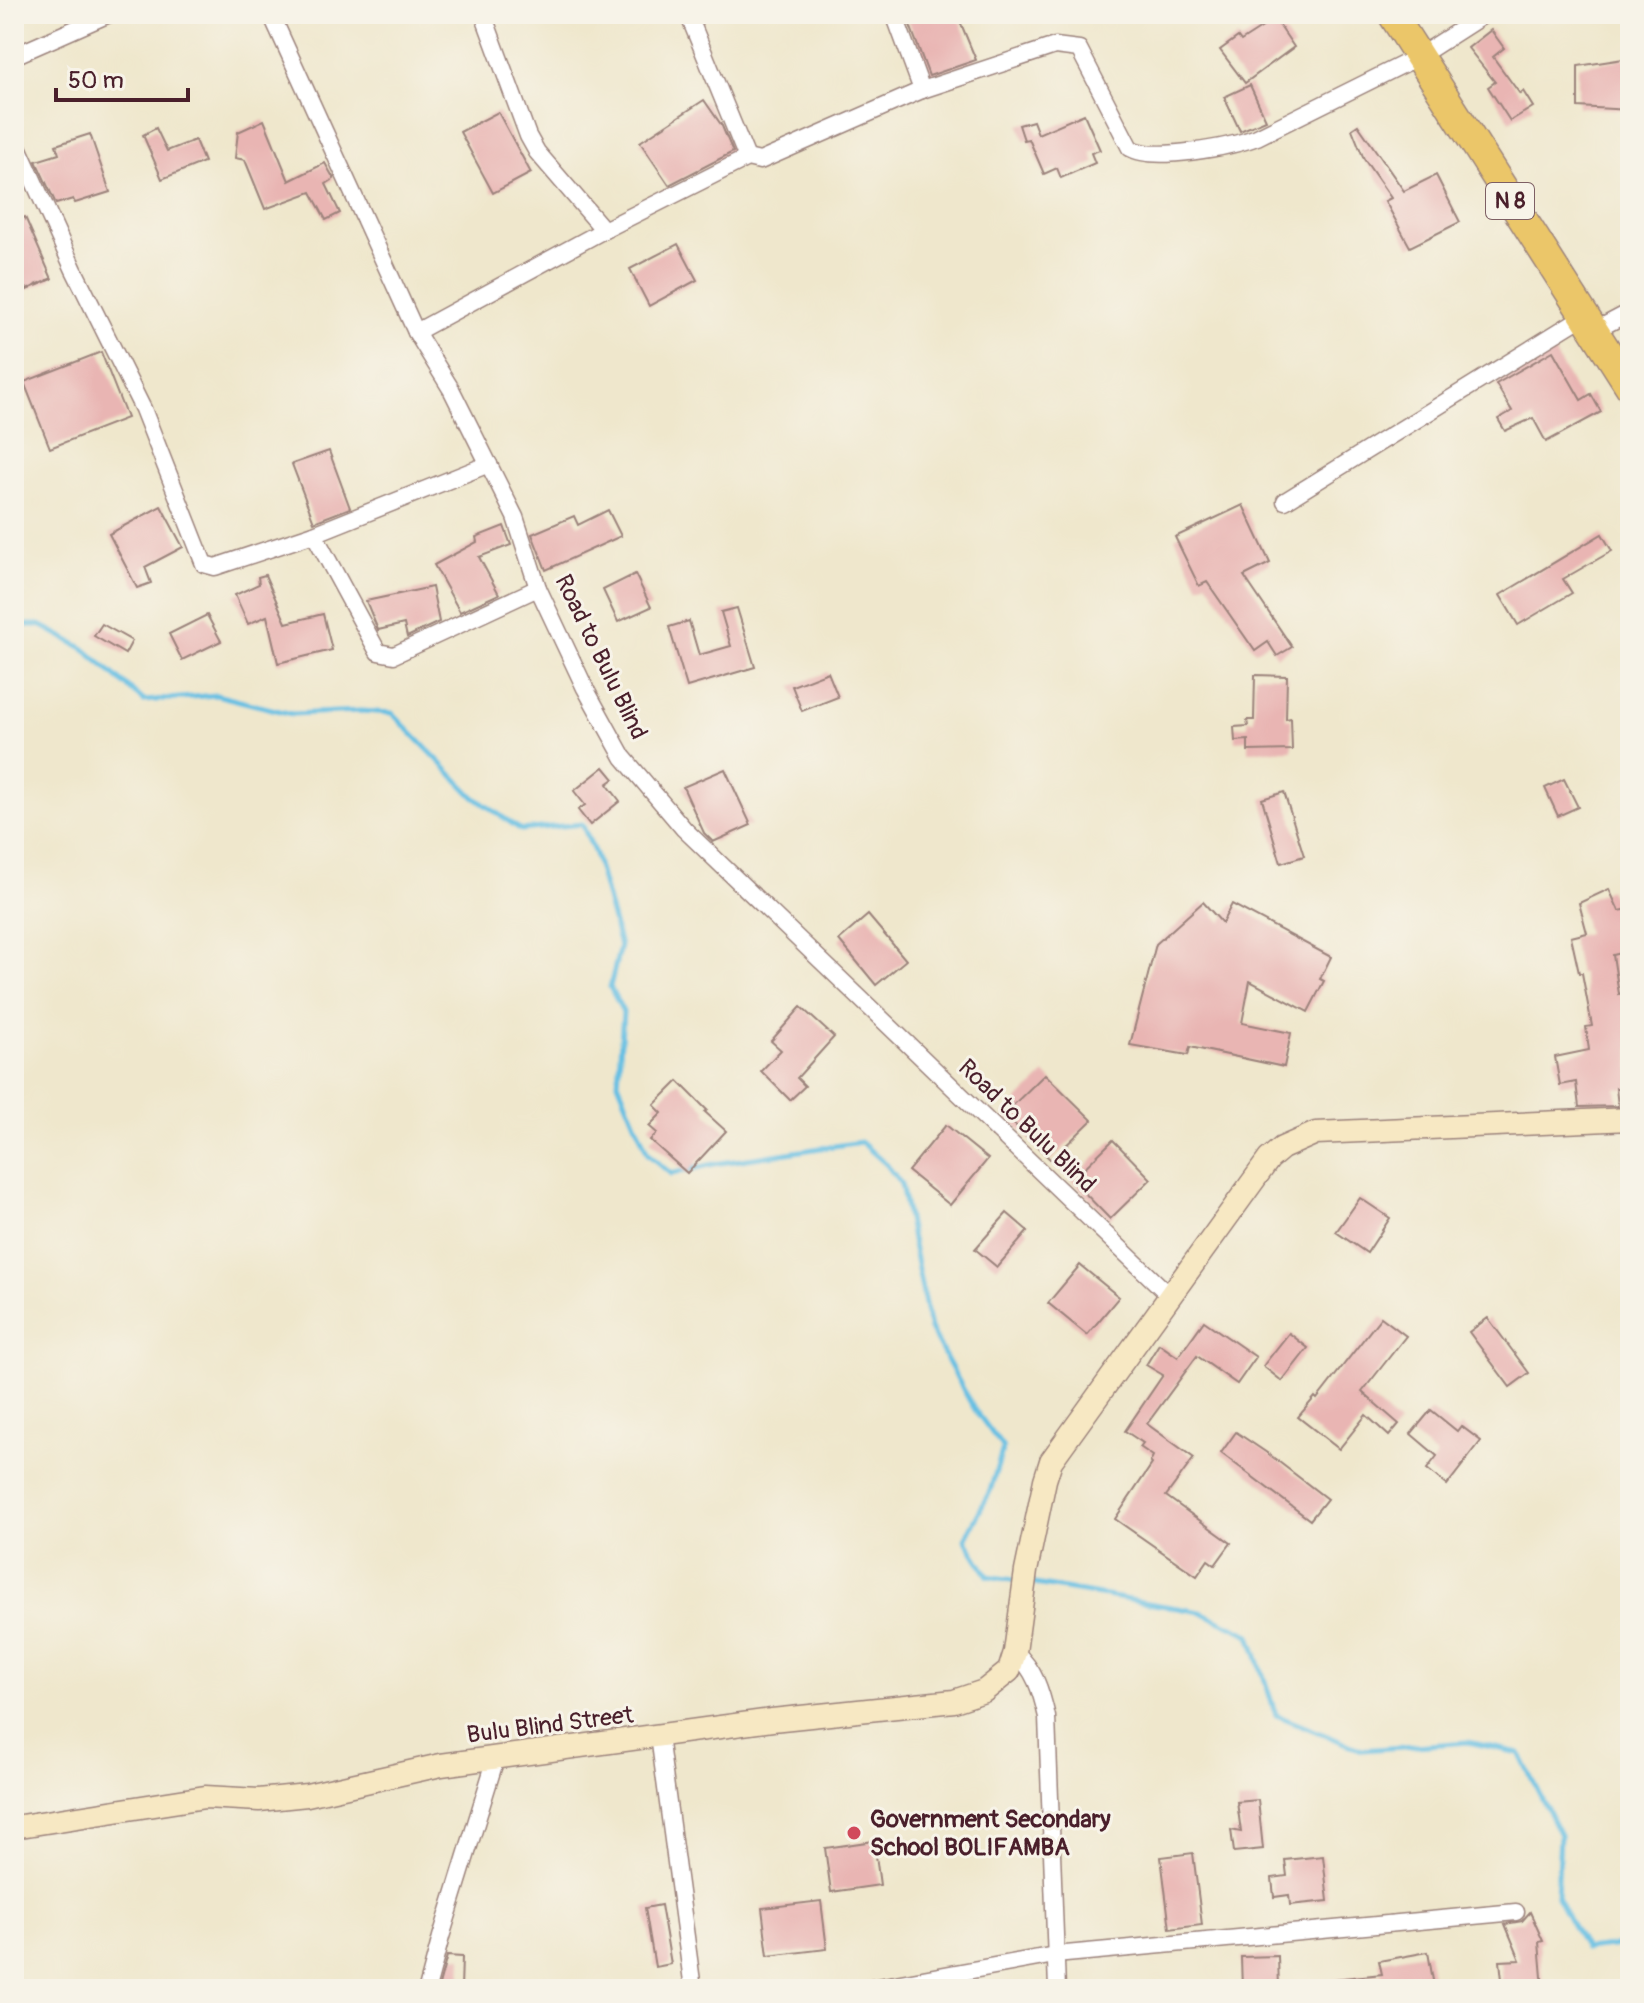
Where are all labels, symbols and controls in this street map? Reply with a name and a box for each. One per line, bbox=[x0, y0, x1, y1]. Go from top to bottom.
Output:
scale bar bbox=[56, 52, 188, 102]
text: 50 m bbox=[68, 66, 124, 95]
road number: N 8 bbox=[1486, 183, 1534, 219]
street label: Road to Bulu Blind bbox=[549, 570, 653, 744]
street label: Road to Bulu Blind bbox=[952, 1053, 1102, 1199]
street label: Bulu Blind Street bbox=[465, 1700, 635, 1750]
place label: Government Secondary School BOLIFAMBA bbox=[870, 1805, 1111, 1862]
marker: Government Secondary School BOLIFAMBA bbox=[845, 1824, 863, 1842]

